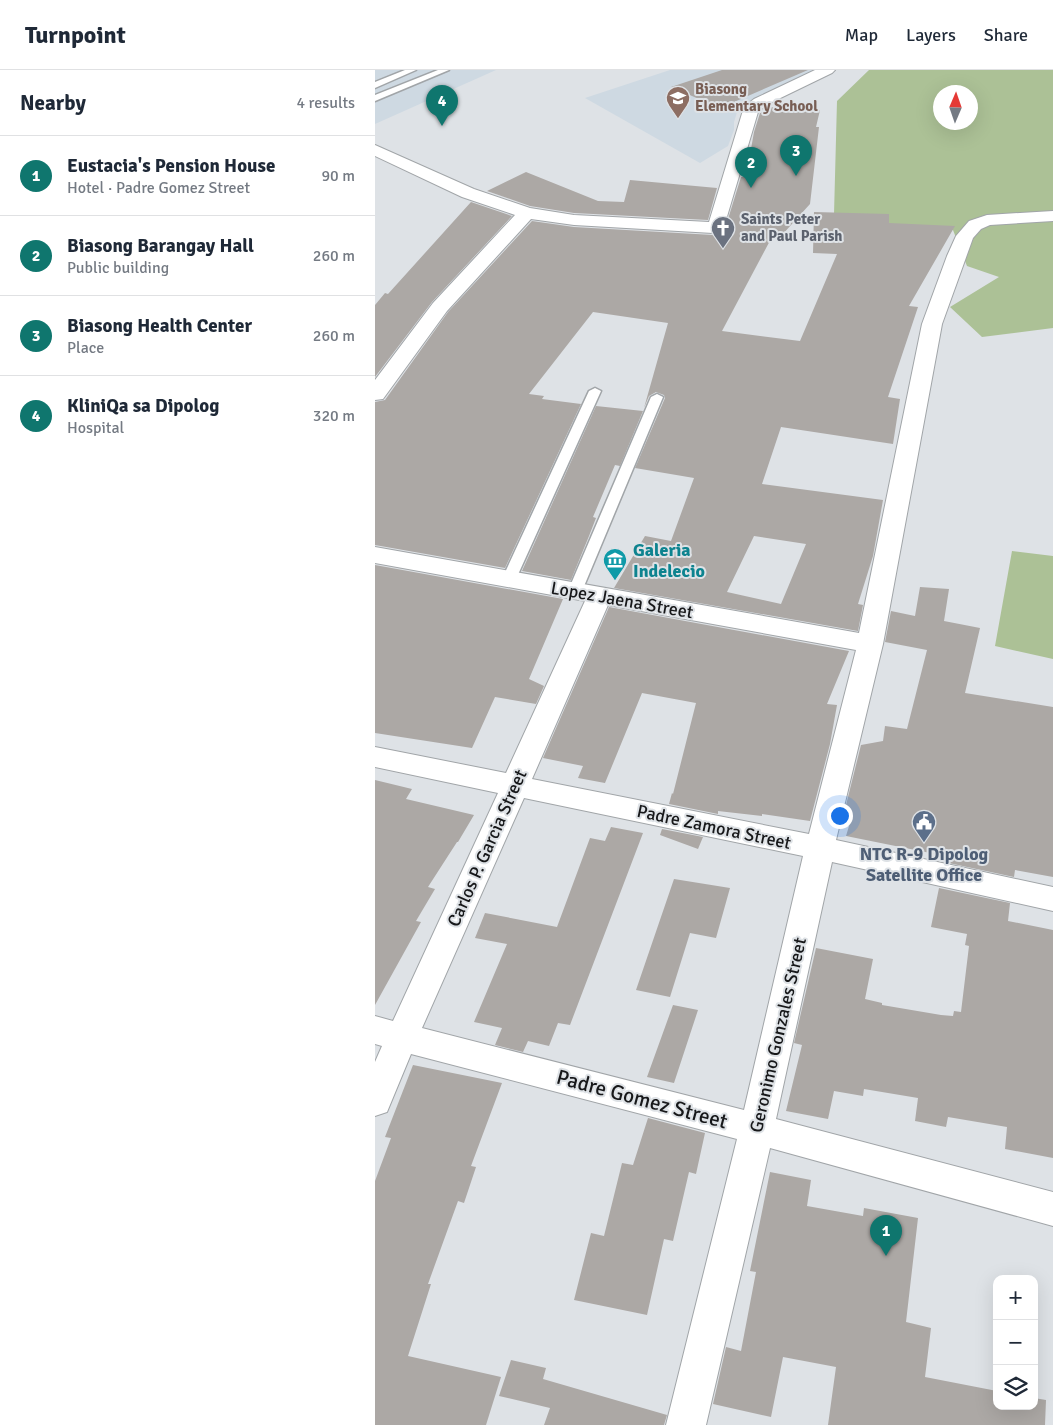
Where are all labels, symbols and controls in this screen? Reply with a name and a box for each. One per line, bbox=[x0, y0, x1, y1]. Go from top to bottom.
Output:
text: Turnpoint bbox=[25, 20, 126, 50]
text: Map bbox=[845, 24, 878, 46]
text: Layers bbox=[906, 24, 956, 46]
text: Share bbox=[984, 24, 1028, 46]
place label: Biasong Elementary School bbox=[695, 80, 818, 115]
pin: 4 bbox=[426, 85, 458, 126]
school or university icon: Biasong Elementary School bbox=[665, 85, 691, 119]
north arrow bbox=[933, 85, 978, 130]
text: Nearby bbox=[20, 90, 86, 116]
text: 4 results bbox=[296, 93, 355, 113]
pin: 3 bbox=[780, 135, 812, 176]
pin: 2 bbox=[735, 147, 767, 188]
text: Eustacia's Pension House bbox=[67, 154, 275, 178]
text: 1 bbox=[32, 166, 40, 186]
text: 90 m bbox=[321, 166, 355, 186]
text: Hotel · Padre Gomez Street bbox=[67, 178, 250, 198]
place label: Saints Peter and Paul Parish bbox=[741, 210, 842, 245]
church icon: Saints Peter and Paul Parish bbox=[710, 215, 736, 249]
text: Biasong Barangay Hall bbox=[67, 234, 254, 258]
text: 2 bbox=[32, 246, 40, 266]
text: 260 m bbox=[313, 246, 355, 266]
text: Public building bbox=[67, 258, 169, 278]
text: Biasong Health Center bbox=[67, 314, 252, 338]
text: 3 bbox=[32, 326, 40, 346]
text: 260 m bbox=[313, 326, 355, 346]
text: Place bbox=[67, 338, 104, 358]
text: KliniQa sa Dipolog bbox=[67, 394, 219, 418]
text: 4 bbox=[32, 406, 40, 426]
text: 320 m bbox=[313, 406, 355, 426]
text: Hospital bbox=[67, 418, 124, 438]
place label: Galeria Indelecio bbox=[633, 539, 705, 582]
museum icon: Galeria Indelecio bbox=[602, 547, 628, 581]
street label: Lopez Jaena Street bbox=[549, 577, 695, 623]
street label: Carlos P. Garcia Street bbox=[442, 766, 532, 930]
street label: Padre Zamora Street bbox=[635, 800, 793, 854]
your location bbox=[827, 803, 853, 829]
public building icon: NTC R-9 Dipolog Satellite Office bbox=[911, 809, 937, 843]
place label: NTC R-9 Dipolog Satellite Office bbox=[860, 843, 989, 886]
street label: Geronimo Gonzales Street bbox=[745, 935, 811, 1135]
street label: Padre Gomez Street bbox=[554, 1064, 730, 1134]
pin: 1 bbox=[870, 1215, 902, 1256]
map controls bbox=[993, 1275, 1038, 1410]
button: + bbox=[993, 1275, 1038, 1320]
button: − bbox=[993, 1320, 1038, 1365]
button: layers bbox=[993, 1365, 1038, 1410]

